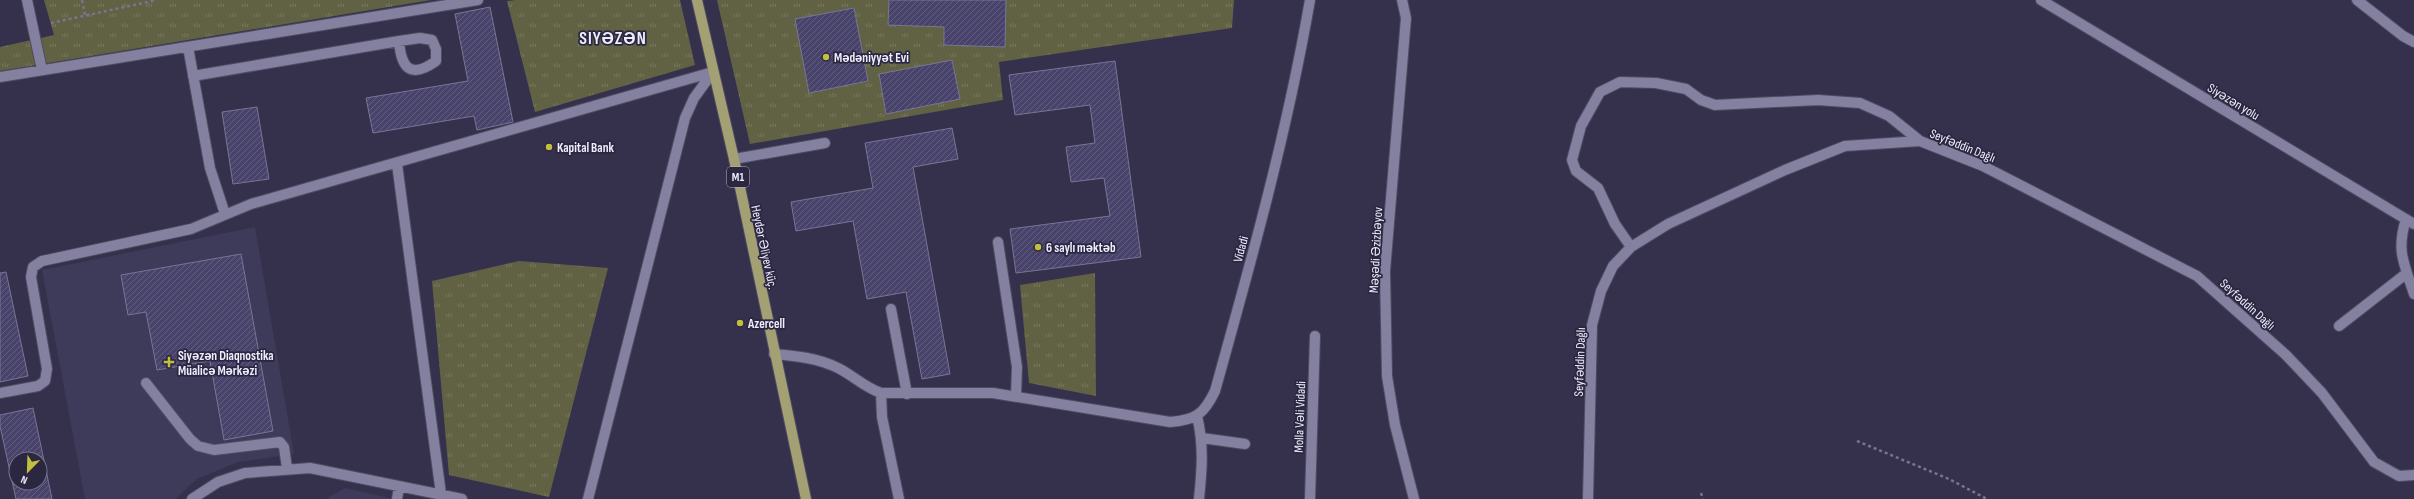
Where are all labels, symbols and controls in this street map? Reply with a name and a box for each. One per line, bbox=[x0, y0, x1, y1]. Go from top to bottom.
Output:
district label: SIYƏZƏN bbox=[579, 29, 647, 49]
place label: Mədəniyyət Evi bbox=[834, 50, 909, 66]
marker: Mədəniyyət Evi bbox=[821, 52, 831, 62]
street label: Siyəzən yolu bbox=[2205, 80, 2262, 124]
street label: Seyfəddin Dağlı bbox=[1928, 126, 1998, 166]
place label: Kapital Bank bbox=[557, 140, 614, 156]
marker: Kapital Bank bbox=[544, 142, 554, 152]
road number: M1 bbox=[727, 167, 749, 187]
street label: Heydər Əliyev küç. bbox=[747, 204, 781, 291]
street label: Məşədi Əzizbəyov bbox=[1366, 207, 1386, 293]
street label: Vidadi bbox=[1230, 234, 1252, 264]
place label: 6 saylı məktəb bbox=[1046, 240, 1116, 256]
marker: 6 saylı məktəb bbox=[1033, 242, 1043, 252]
street label: Seyfəddin Dağlı bbox=[2216, 276, 2278, 334]
place label: Azercell bbox=[747, 316, 785, 332]
marker: Azercell bbox=[735, 318, 745, 328]
street label: Seyfəddin Dağlı bbox=[1571, 327, 1589, 397]
place label: Siyəzən Diaqnostika Müalicə Mərkəzi bbox=[178, 348, 274, 379]
marker: Siyəzən Diaqnostika Müalicə Mərkəzi bbox=[163, 356, 175, 368]
street label: Molla Vəli Vidadi bbox=[1291, 381, 1309, 453]
north arrow bbox=[8, 451, 48, 491]
text: N bbox=[19, 473, 30, 487]

